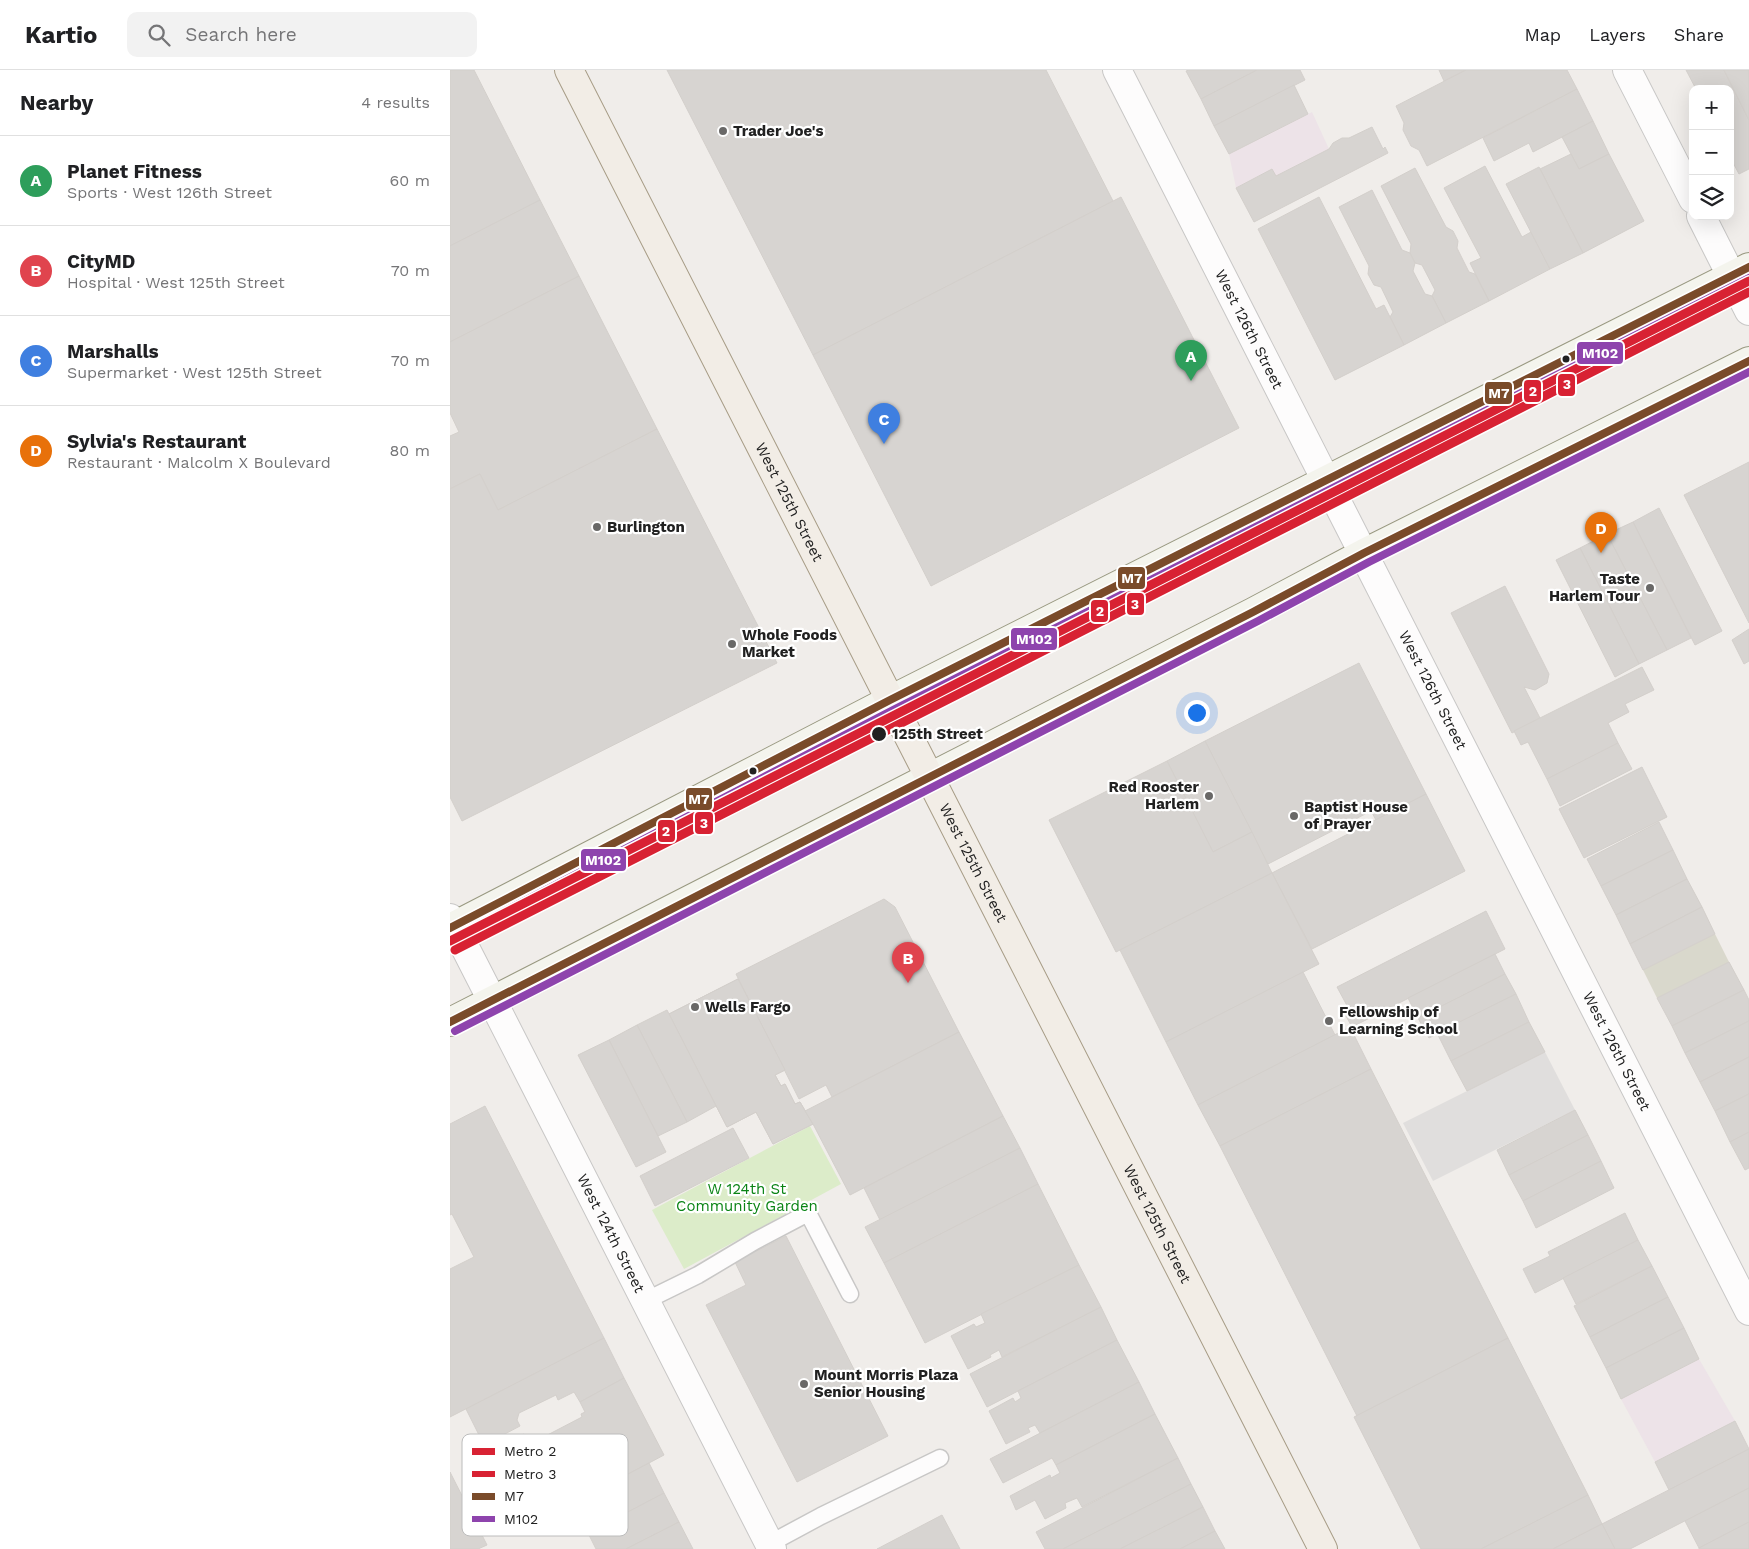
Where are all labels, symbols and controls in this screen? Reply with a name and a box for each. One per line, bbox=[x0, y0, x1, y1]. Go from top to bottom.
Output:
search box bbox=[127, 12, 477, 57]
text: Kartio bbox=[25, 21, 97, 49]
icon: search bbox=[145, 21, 173, 49]
text: Search here bbox=[185, 23, 297, 46]
text: Map bbox=[1524, 24, 1561, 45]
text: Layers bbox=[1589, 24, 1646, 45]
text: Share bbox=[1674, 24, 1724, 45]
map controls bbox=[1689, 85, 1734, 220]
button: + bbox=[1689, 85, 1734, 130]
text: Nearby bbox=[20, 90, 93, 115]
text: 4 results bbox=[361, 93, 430, 112]
place label: Trader Joe's bbox=[733, 122, 823, 140]
marker: Trader Joe's bbox=[717, 125, 729, 137]
button: − bbox=[1689, 130, 1734, 175]
text: Planet Fitness bbox=[67, 160, 202, 183]
text: A bbox=[31, 171, 41, 190]
text: 60 m bbox=[390, 171, 430, 190]
button: layers bbox=[1689, 175, 1734, 220]
text: Sports · West 126th Street bbox=[67, 183, 272, 202]
text: CityMD bbox=[67, 250, 135, 273]
text: B bbox=[31, 261, 41, 280]
text: 70 m bbox=[391, 261, 430, 280]
street label: West 126th Street bbox=[1211, 267, 1287, 392]
text: Hospital · West 125th Street bbox=[67, 273, 285, 292]
text: Marshalls bbox=[67, 340, 159, 363]
pin: A bbox=[1175, 340, 1207, 381]
line badge: M102 bbox=[1576, 341, 1624, 365]
text: M102 bbox=[1582, 345, 1618, 361]
text: C bbox=[31, 351, 41, 370]
text: 70 m bbox=[391, 351, 430, 370]
unlabelled marker bbox=[1561, 354, 1571, 364]
text: Supermarket · West 125th Street bbox=[67, 363, 322, 382]
line badge: 3 bbox=[1557, 373, 1576, 397]
text: 3 bbox=[1563, 376, 1571, 392]
line badge: 2 bbox=[1523, 379, 1542, 403]
line badge: M7 bbox=[1484, 381, 1513, 405]
text: 2 bbox=[1529, 383, 1537, 399]
text: M7 bbox=[1488, 385, 1510, 401]
pin: C bbox=[868, 403, 900, 444]
text: Sylvia's Restaurant bbox=[67, 430, 246, 453]
street label: West 125th Street bbox=[752, 440, 827, 565]
text: D bbox=[30, 441, 42, 460]
text: 80 m bbox=[389, 441, 430, 460]
text: Restaurant · Malcolm X Boulevard bbox=[67, 453, 331, 472]
pin: D bbox=[1585, 512, 1617, 553]
place label: Burlington bbox=[607, 518, 685, 536]
marker: Burlington bbox=[591, 521, 603, 533]
line badge: M7 bbox=[1117, 566, 1146, 590]
text: M7 bbox=[1121, 570, 1143, 586]
place label: Taste Harlem Tour bbox=[1549, 570, 1641, 605]
marker: Taste Harlem Tour bbox=[1644, 582, 1656, 594]
line badge: 3 bbox=[1126, 592, 1145, 616]
text: 3 bbox=[1131, 596, 1139, 612]
line badge: 2 bbox=[1090, 599, 1109, 623]
text: 2 bbox=[1096, 603, 1104, 619]
place label: Whole Foods Market bbox=[742, 626, 837, 661]
line badge: M102 bbox=[1010, 627, 1058, 651]
street label: West 126th Street bbox=[1395, 628, 1471, 753]
text: M102 bbox=[1016, 631, 1052, 647]
marker: Whole Foods Market bbox=[726, 638, 738, 650]
your location bbox=[1184, 700, 1210, 726]
marker: 125th Street bbox=[870, 725, 888, 743]
place label: 125th Street bbox=[892, 725, 983, 743]
unlabelled marker bbox=[748, 766, 758, 776]
place label: Red Rooster Harlem bbox=[1108, 778, 1200, 813]
line badge: M7 bbox=[685, 787, 713, 811]
marker: Red Rooster Harlem bbox=[1203, 790, 1215, 802]
text: M7 bbox=[688, 791, 710, 807]
place label: Baptist House of Prayer bbox=[1304, 798, 1408, 833]
street label: West 125th Street bbox=[935, 801, 1011, 926]
marker: Baptist House of Prayer bbox=[1288, 810, 1300, 822]
line badge: 3 bbox=[694, 811, 714, 835]
text: 3 bbox=[700, 815, 708, 831]
line badge: 2 bbox=[657, 819, 676, 843]
text: 2 bbox=[662, 823, 670, 839]
line badge: M102 bbox=[580, 848, 627, 872]
text: M102 bbox=[585, 852, 621, 868]
pin: B bbox=[892, 942, 924, 983]
street label: West 126th Street bbox=[1579, 989, 1655, 1114]
place label: Wells Fargo bbox=[705, 998, 791, 1016]
marker: Wells Fargo bbox=[689, 1001, 701, 1013]
place label: Fellowship of Learning School bbox=[1339, 1003, 1458, 1038]
marker: Fellowship of Learning School bbox=[1323, 1015, 1335, 1027]
street label: West 125th Street bbox=[1119, 1161, 1195, 1287]
street label: West 124th Street bbox=[573, 1171, 649, 1296]
park label: W 124th St Community Garden bbox=[676, 1180, 818, 1215]
place label: Mount Morris Plaza Senior Housing bbox=[814, 1366, 959, 1401]
marker: Mount Morris Plaza Senior Housing bbox=[798, 1378, 810, 1390]
legend bbox=[462, 1434, 628, 1536]
text: Metro 2 bbox=[504, 1443, 556, 1459]
text: Metro 3 bbox=[504, 1466, 556, 1482]
text: M7 bbox=[504, 1488, 524, 1504]
text: M102 bbox=[504, 1511, 538, 1527]

